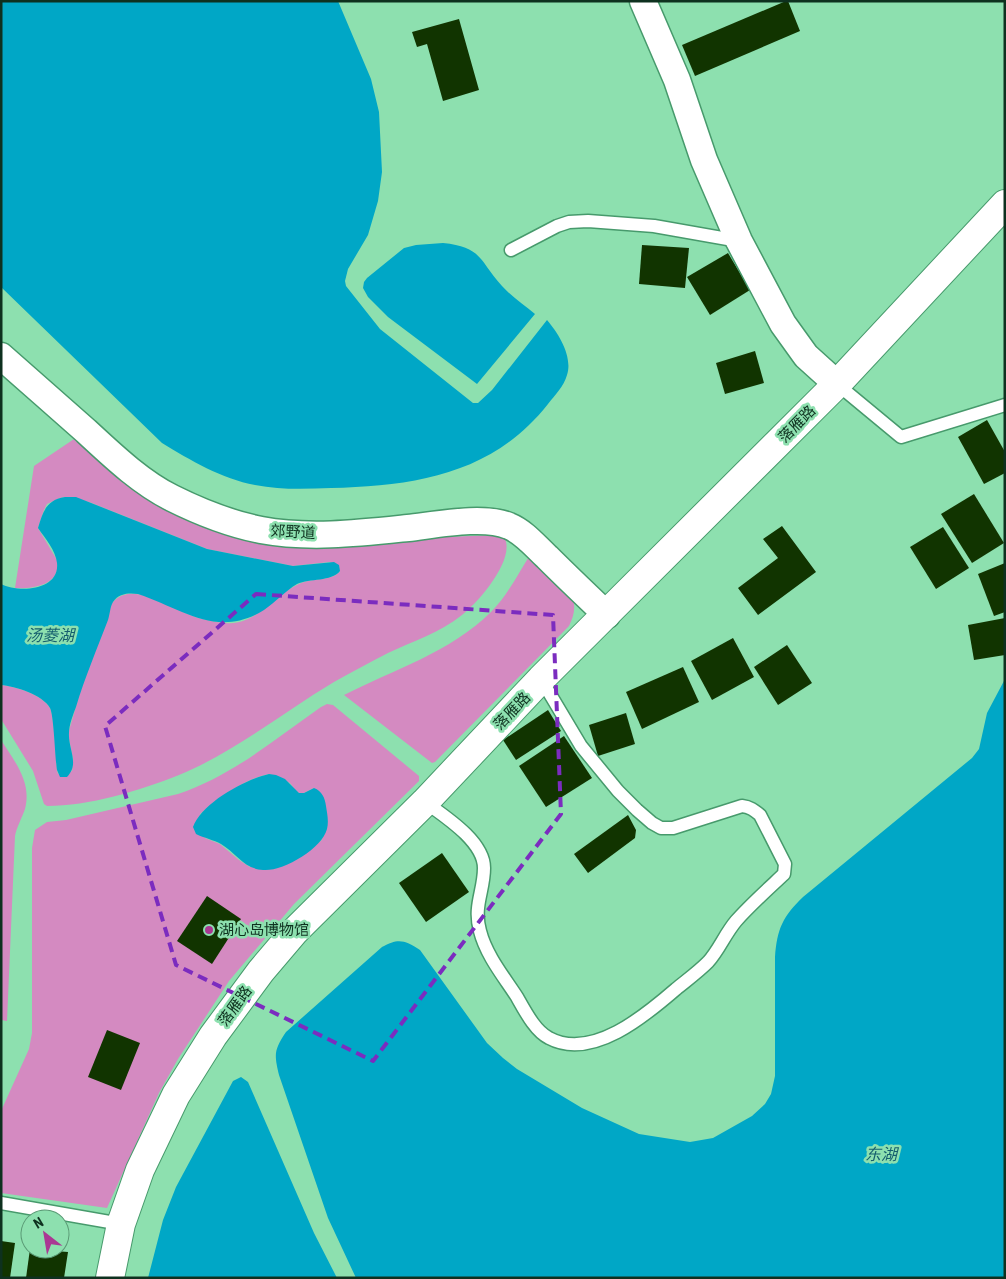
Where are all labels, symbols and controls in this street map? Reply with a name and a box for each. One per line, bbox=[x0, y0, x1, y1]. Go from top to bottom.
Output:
street label: 落雁路 bbox=[775, 402, 819, 446]
street label: 郊野道 bbox=[270, 522, 316, 542]
water label: 汤菱湖 bbox=[26, 626, 77, 645]
street label: 落雁路 bbox=[490, 689, 534, 733]
place label: 湖心岛博物馆 bbox=[219, 921, 309, 939]
marker: 湖心岛博物馆 bbox=[203, 924, 215, 936]
street label: 落雁路 bbox=[214, 983, 256, 1029]
water label: 东湖 bbox=[865, 1145, 900, 1164]
north arrow bbox=[20, 1209, 70, 1259]
text: N bbox=[31, 1214, 46, 1232]

